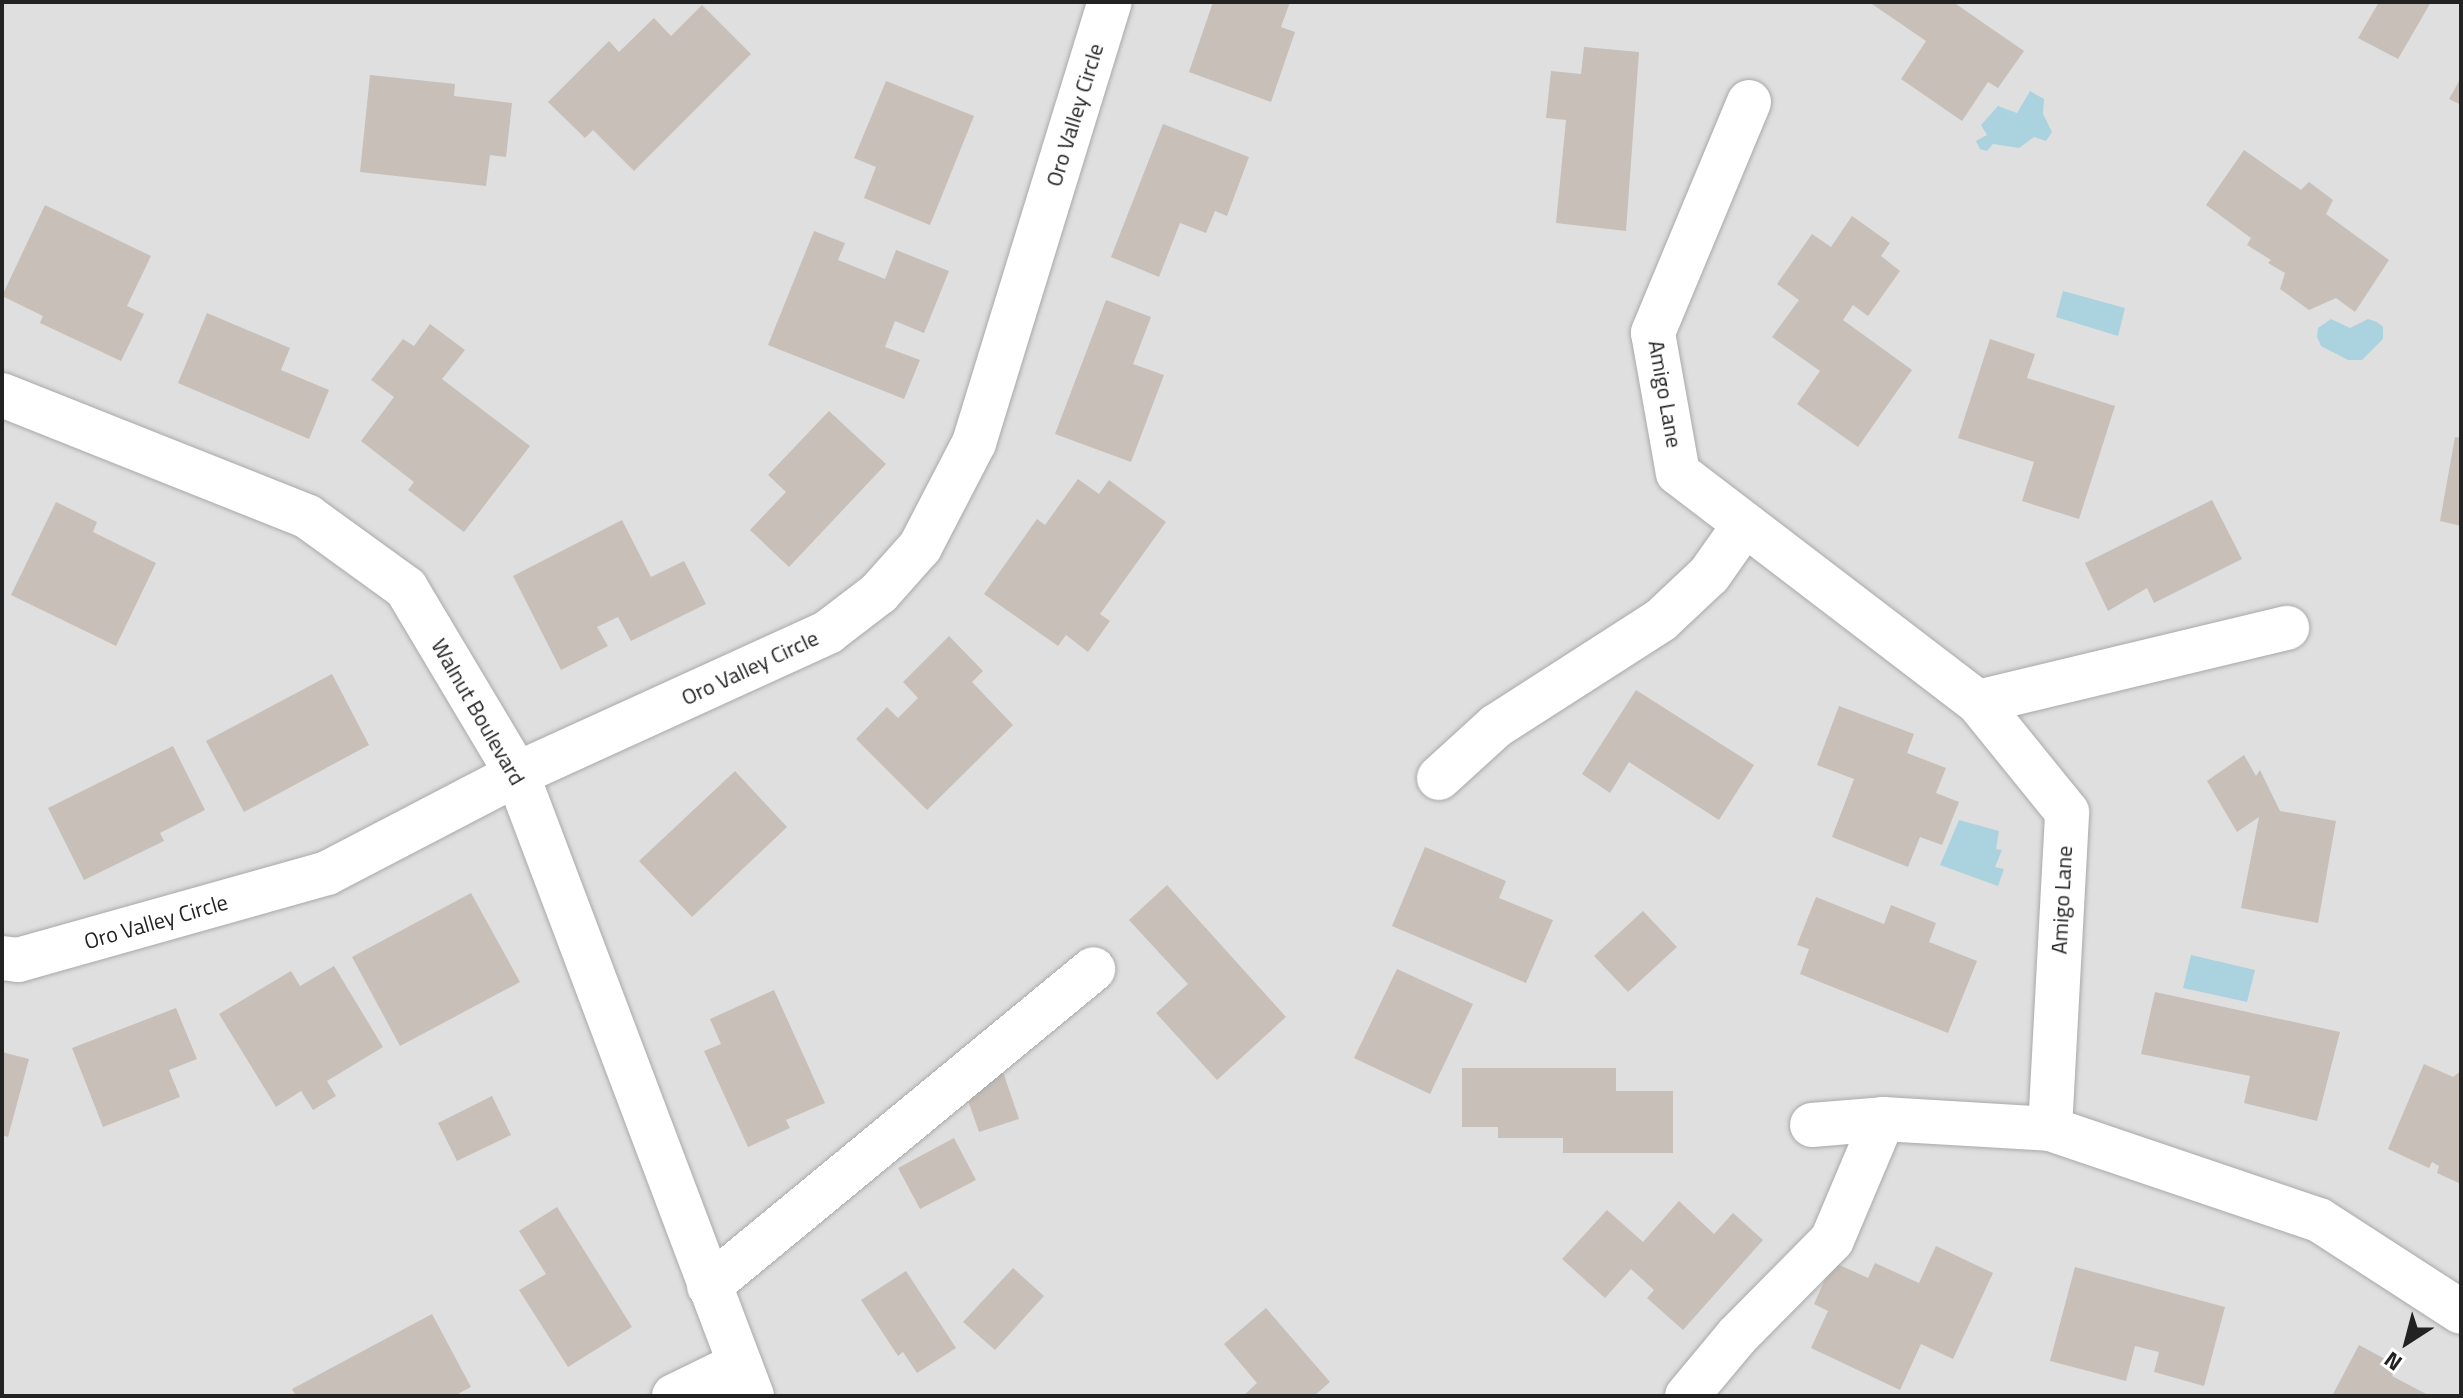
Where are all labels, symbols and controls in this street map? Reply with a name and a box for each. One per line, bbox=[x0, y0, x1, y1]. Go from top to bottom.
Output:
street label: Oro Valley Circle bbox=[1041, 40, 1109, 190]
street label: Amigo Lane bbox=[1643, 338, 1687, 450]
street label: Oro Valley Circle bbox=[677, 625, 823, 711]
street label: Walnut Boulevard bbox=[425, 634, 531, 790]
street label: Amigo Lane bbox=[2046, 845, 2078, 955]
street label: Oro Valley Circle bbox=[81, 889, 231, 955]
north arrow bbox=[2367, 1302, 2447, 1382]
text: N bbox=[2377, 1343, 2409, 1380]

